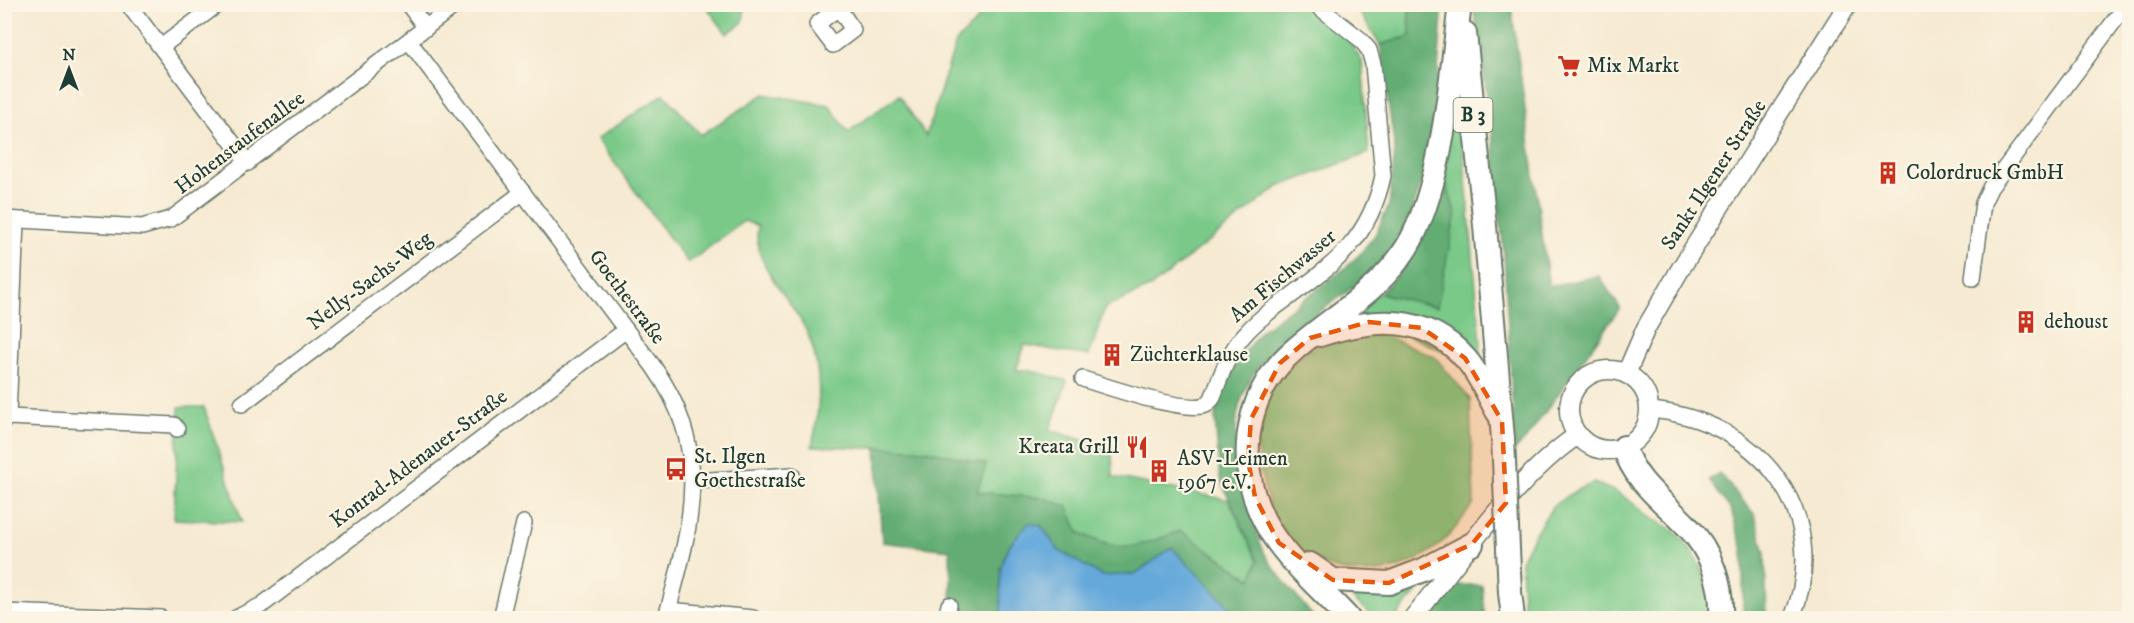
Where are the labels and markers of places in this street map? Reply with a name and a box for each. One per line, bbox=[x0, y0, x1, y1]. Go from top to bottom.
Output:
supermarket icon: Mix Markt bbox=[1556, 53, 1582, 79]
place label: Mix Markt bbox=[1587, 53, 1680, 79]
building icon: Colordruck GmbH bbox=[1875, 160, 1901, 186]
place label: Colordruck GmbH bbox=[1906, 160, 2064, 186]
building icon: dehoust bbox=[2013, 309, 2039, 335]
place label: dehoust bbox=[2044, 309, 2108, 335]
building icon: Züchterklause bbox=[1099, 342, 1125, 368]
place label: Züchterklause bbox=[1130, 342, 1248, 368]
place label: Kreata Grill bbox=[1018, 434, 1120, 460]
restaurant icon: Kreata Grill bbox=[1124, 434, 1150, 460]
place label: St. Ilgen Goethestraße bbox=[694, 444, 806, 494]
place label: ASV-Leimen 1967 e.V. bbox=[1177, 446, 1288, 496]
bus stop icon: St. Ilgen Goethestraße bbox=[663, 456, 689, 482]
building icon: ASV-Leimen 1967 e.V. bbox=[1146, 458, 1172, 484]

